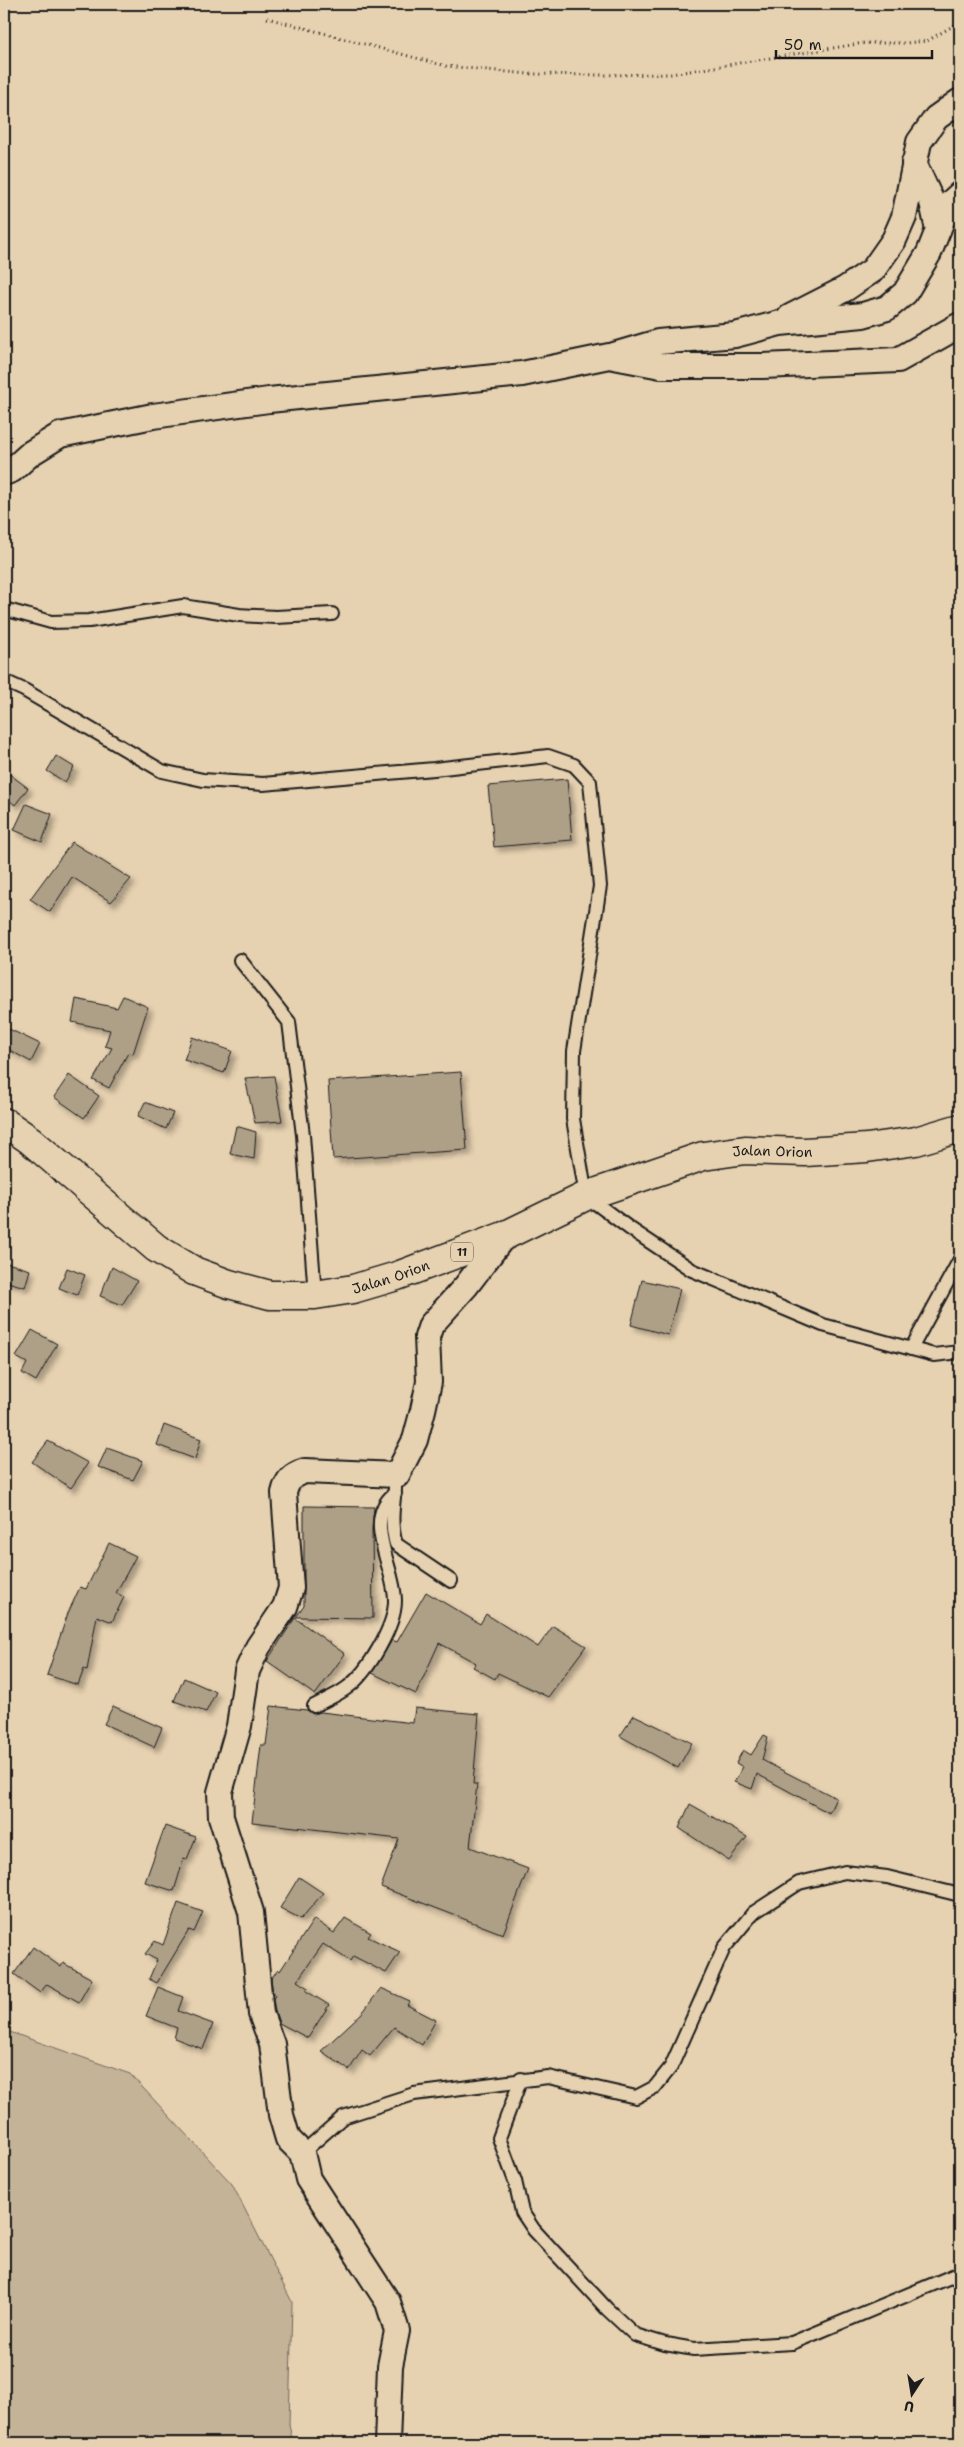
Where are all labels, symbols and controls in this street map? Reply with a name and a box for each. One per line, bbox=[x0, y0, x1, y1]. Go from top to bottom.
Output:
scale bar bbox=[776, 28, 933, 60]
text: 50 m bbox=[784, 35, 822, 55]
street label: Jalan Orion bbox=[731, 1140, 813, 1161]
road number: 11 bbox=[451, 1242, 473, 1262]
street label: Jalan Orion bbox=[350, 1256, 432, 1298]
north arrow bbox=[886, 2370, 936, 2420]
text: U bbox=[903, 2397, 916, 2417]

